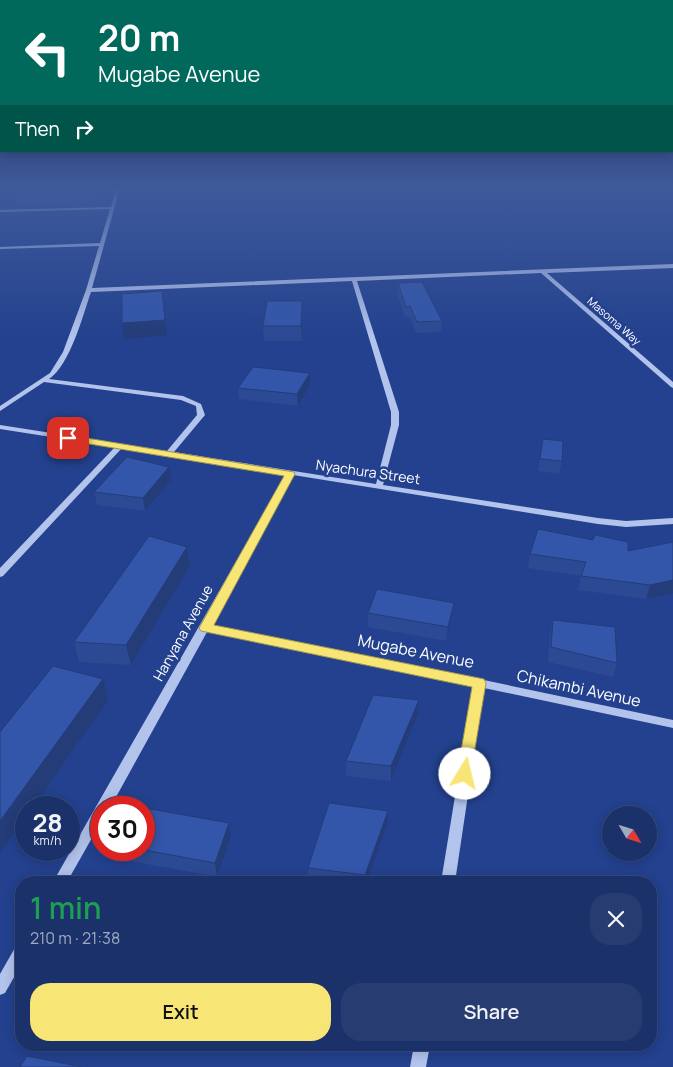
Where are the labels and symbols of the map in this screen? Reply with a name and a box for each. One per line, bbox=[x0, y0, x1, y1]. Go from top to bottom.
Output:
street label: Masoma Way bbox=[584, 293, 645, 348]
pin bbox=[47, 417, 89, 459]
street label: Nyachura Street bbox=[315, 455, 422, 488]
street label: Hanyana Avenue bbox=[148, 581, 217, 684]
street label: Mugabe Avenue bbox=[356, 629, 476, 673]
street label: Chikambi Avenue bbox=[515, 664, 643, 712]
position arrow bbox=[438, 747, 490, 799]
speed limit sign: 30 bbox=[90, 796, 155, 861]
north arrow bbox=[602, 806, 658, 861]

